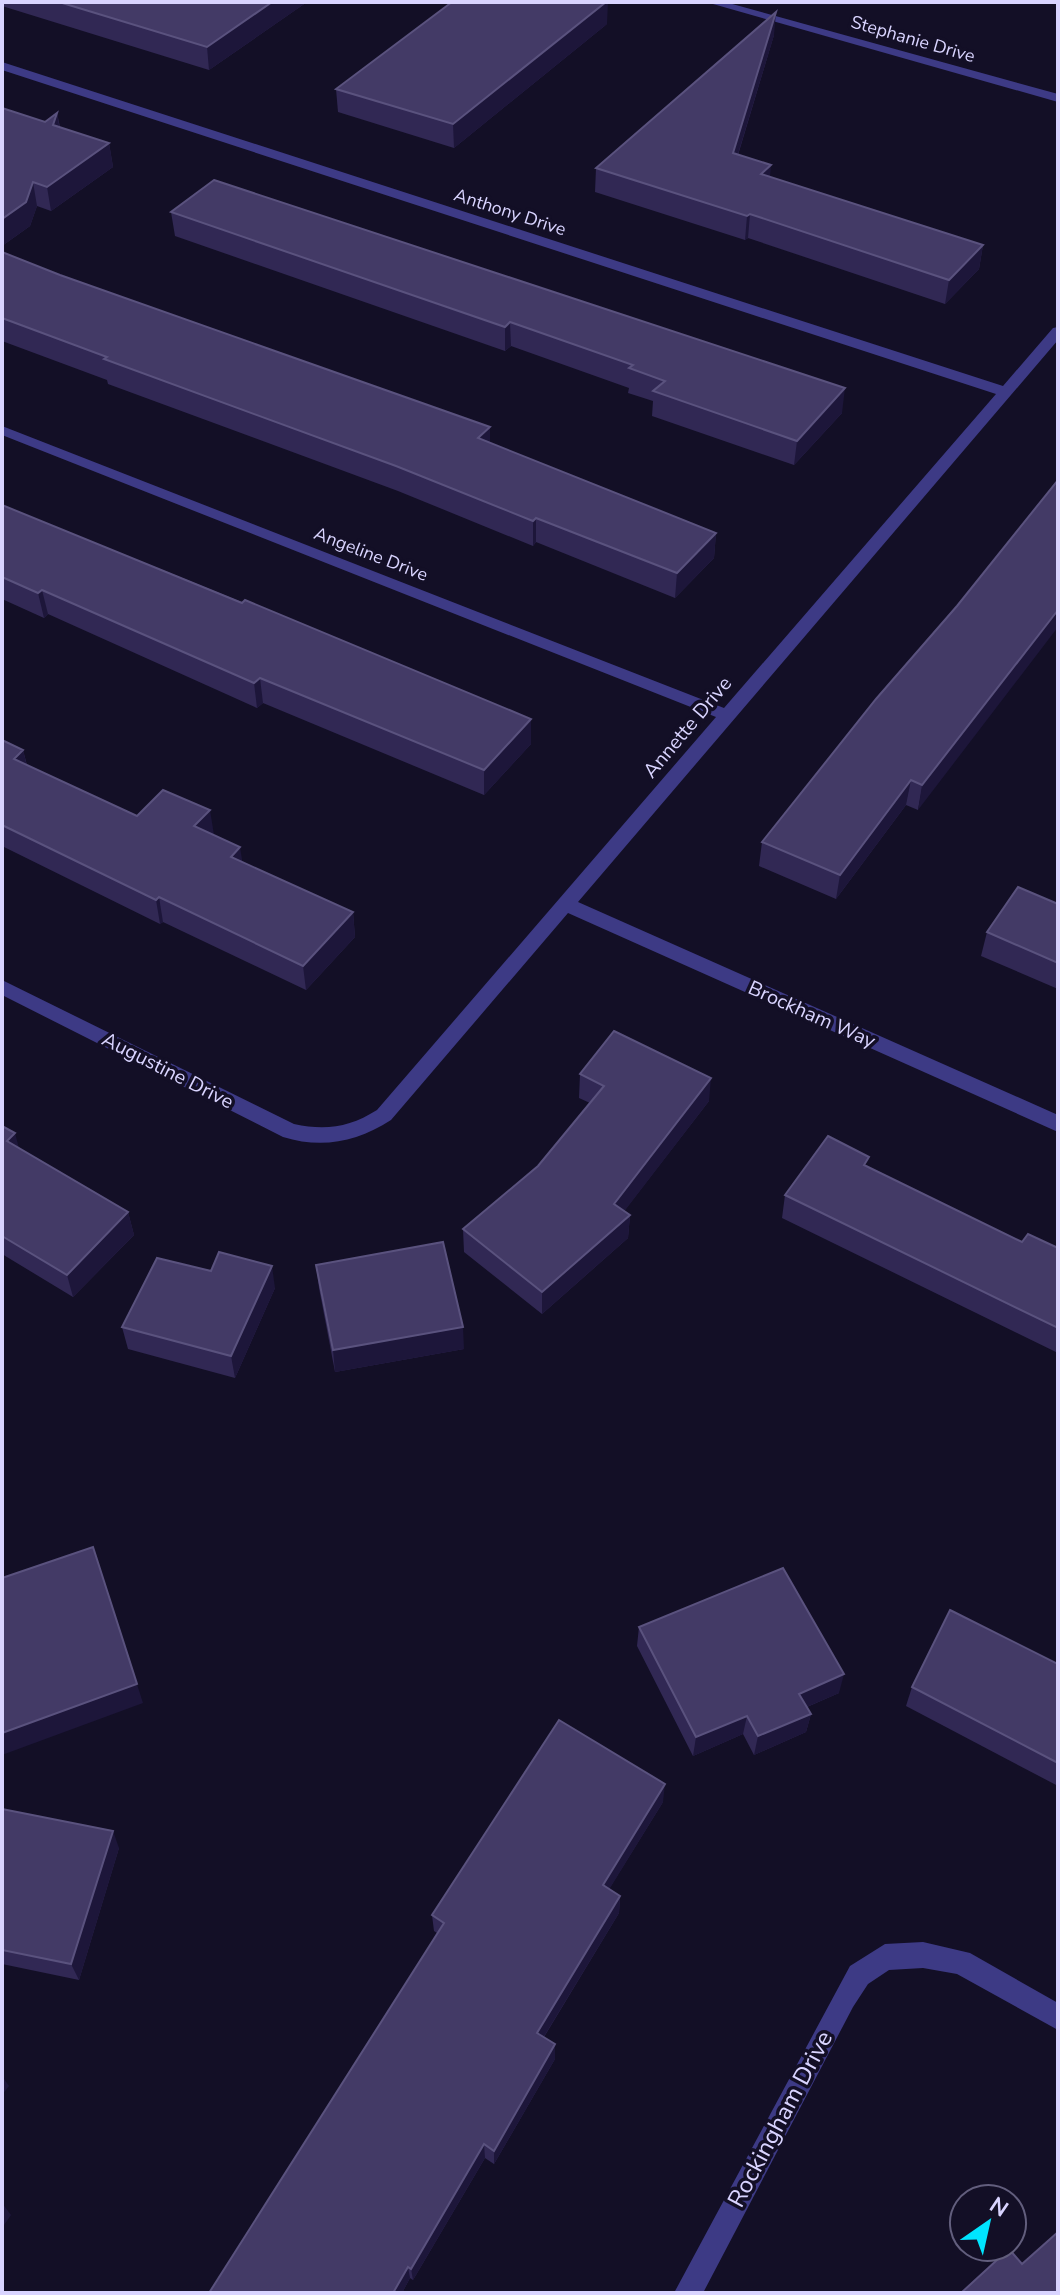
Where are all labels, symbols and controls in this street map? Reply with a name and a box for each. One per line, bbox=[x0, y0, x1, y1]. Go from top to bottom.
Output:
street label: Stephanie Drive bbox=[848, 10, 978, 68]
street label: Anthony Drive bbox=[451, 183, 569, 241]
street label: Angeline Drive bbox=[311, 521, 431, 587]
street label: Annette Drive bbox=[637, 671, 738, 784]
street label: Brockham Way bbox=[744, 974, 880, 1055]
street label: Augustine Drive bbox=[97, 1026, 238, 1115]
street label: Rockingham Drive bbox=[720, 2025, 840, 2213]
north arrow bbox=[948, 2183, 1028, 2263]
text: N bbox=[983, 2190, 1014, 2224]

